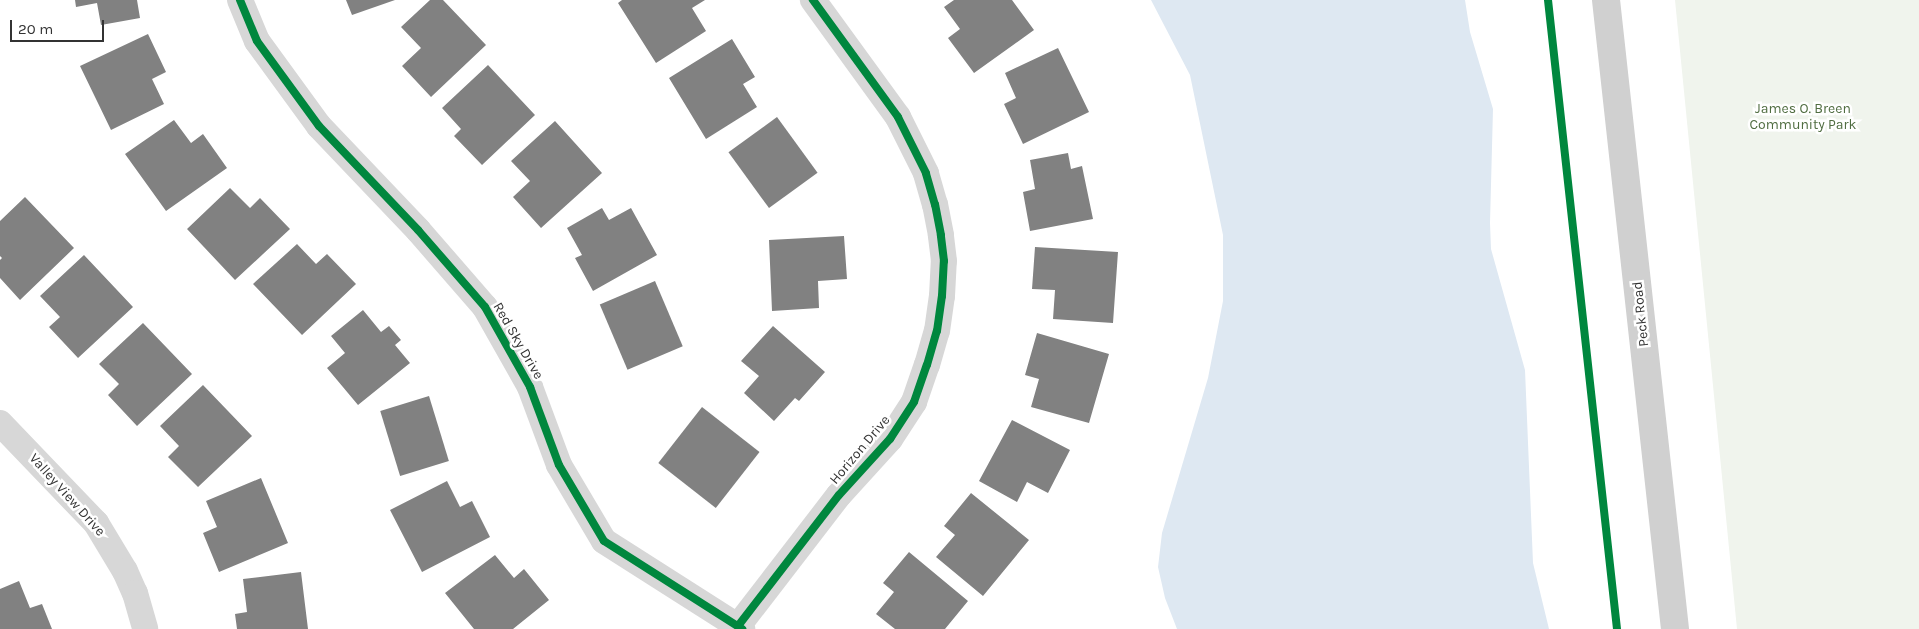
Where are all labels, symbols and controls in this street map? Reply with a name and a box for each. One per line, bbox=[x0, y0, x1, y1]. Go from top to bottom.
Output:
scale bar bbox=[12, 10, 106, 42]
text: 20 m bbox=[18, 20, 53, 38]
park label: James O. Breen Community Park bbox=[1749, 101, 1857, 134]
street label: Peck Road bbox=[1629, 280, 1653, 348]
street label: Red Sky Drive bbox=[489, 300, 547, 382]
street label: Horizon Drive bbox=[826, 412, 894, 488]
street label: Valley View Drive bbox=[25, 450, 109, 540]

